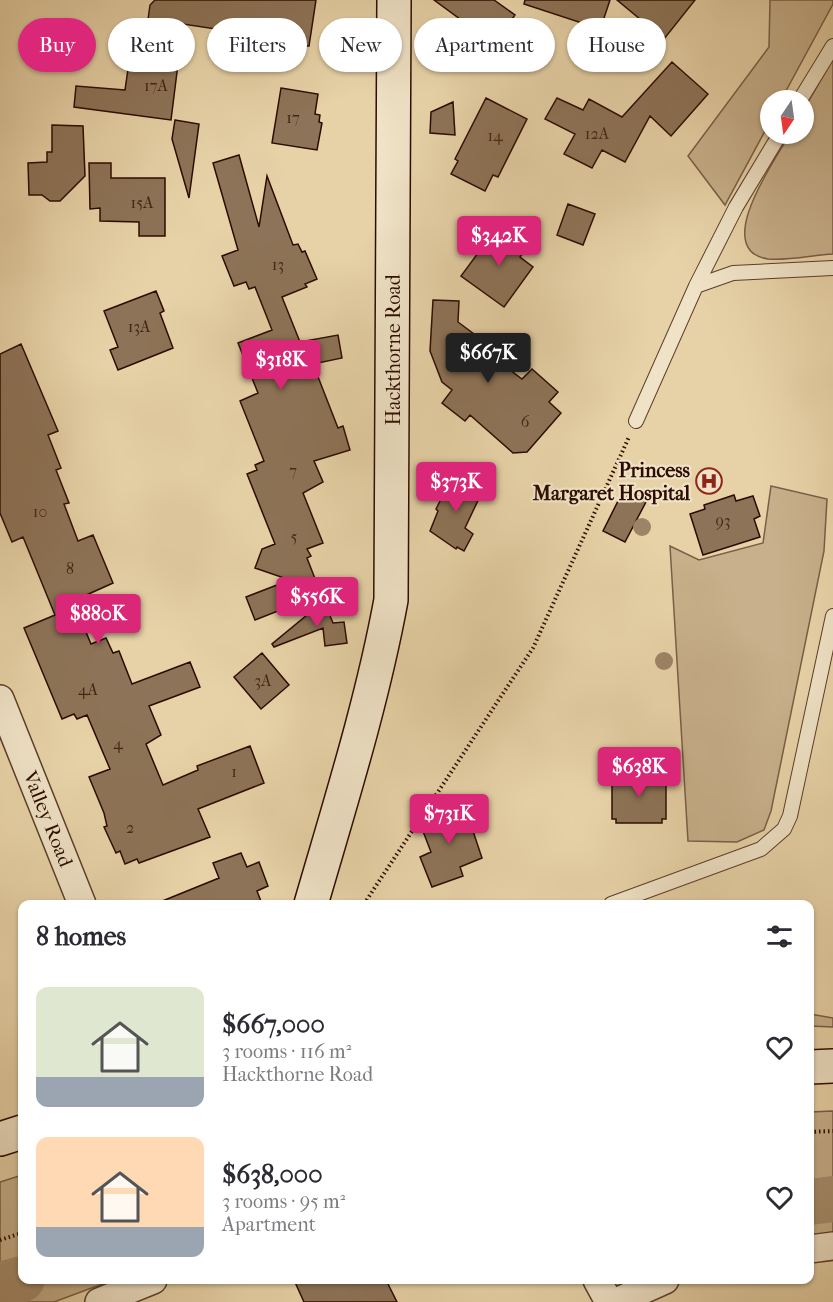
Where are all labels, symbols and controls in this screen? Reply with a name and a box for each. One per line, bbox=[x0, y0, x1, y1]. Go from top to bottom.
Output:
chip: Buy bbox=[18, 18, 96, 72]
chip: Rent bbox=[108, 18, 195, 72]
chip: Filters bbox=[207, 18, 307, 72]
chip: New bbox=[319, 18, 402, 72]
chip: Apartment bbox=[414, 18, 555, 72]
chip: House bbox=[567, 18, 666, 72]
house number: 17A bbox=[144, 76, 169, 95]
north arrow bbox=[760, 90, 814, 144]
map controls bbox=[760, 90, 814, 144]
house number: 17 bbox=[286, 108, 300, 127]
house number: 12A bbox=[585, 124, 610, 143]
house number: 14 bbox=[487, 126, 503, 145]
house number: 15A bbox=[131, 193, 154, 212]
pin: $342K bbox=[457, 216, 541, 267]
text: $342K bbox=[471, 224, 527, 247]
house number: 13 bbox=[272, 255, 284, 274]
street label: Hackthorne Road bbox=[382, 273, 405, 426]
house number: 13A bbox=[128, 317, 151, 336]
pin: $667K bbox=[446, 333, 530, 384]
pin: $318K bbox=[239, 340, 323, 391]
text: $667K bbox=[460, 341, 516, 364]
text: $318K bbox=[256, 348, 306, 371]
house number: 6 bbox=[521, 412, 530, 431]
place label: Princess Margaret Hospital bbox=[532, 459, 691, 505]
house number: 7 bbox=[289, 461, 297, 480]
pin: $373K bbox=[414, 462, 498, 513]
hospital icon: Princess Margaret Hospital bbox=[694, 466, 724, 496]
text: $373K bbox=[430, 470, 482, 493]
house number: 10 bbox=[33, 502, 47, 521]
house number: 93 bbox=[716, 511, 730, 530]
house number: 5 bbox=[291, 527, 298, 546]
house number: 8 bbox=[66, 559, 74, 578]
pin: $556K bbox=[275, 577, 359, 628]
text: $556K bbox=[290, 585, 344, 608]
pin: $880K bbox=[56, 594, 140, 645]
text: $880K bbox=[70, 602, 126, 625]
house number: 3A bbox=[255, 671, 272, 690]
house number: 4A bbox=[78, 680, 99, 699]
house number: 4 bbox=[113, 734, 123, 753]
pin: $638K bbox=[597, 747, 681, 798]
text: $638K bbox=[612, 755, 666, 778]
house number: 1 bbox=[231, 762, 237, 781]
street label: Valley Road bbox=[18, 767, 78, 871]
pin: $731K bbox=[407, 794, 491, 845]
text: $731K bbox=[424, 802, 474, 825]
house number: 2 bbox=[126, 818, 134, 837]
icon: filters bbox=[763, 920, 796, 953]
text: 8 homes bbox=[36, 921, 126, 952]
text: $667,000 bbox=[222, 1009, 325, 1040]
icon: home bbox=[84, 1011, 156, 1083]
icon: heart bbox=[763, 1031, 796, 1064]
text: 3 rooms · 116 m² bbox=[222, 1040, 351, 1063]
text: Hackthorne Road bbox=[222, 1063, 373, 1086]
text: $638,000 bbox=[222, 1159, 323, 1190]
icon: home bbox=[84, 1161, 156, 1233]
icon: heart bbox=[763, 1181, 796, 1214]
text: 3 rooms · 95 m² bbox=[222, 1190, 345, 1213]
text: Apartment bbox=[222, 1213, 316, 1236]

